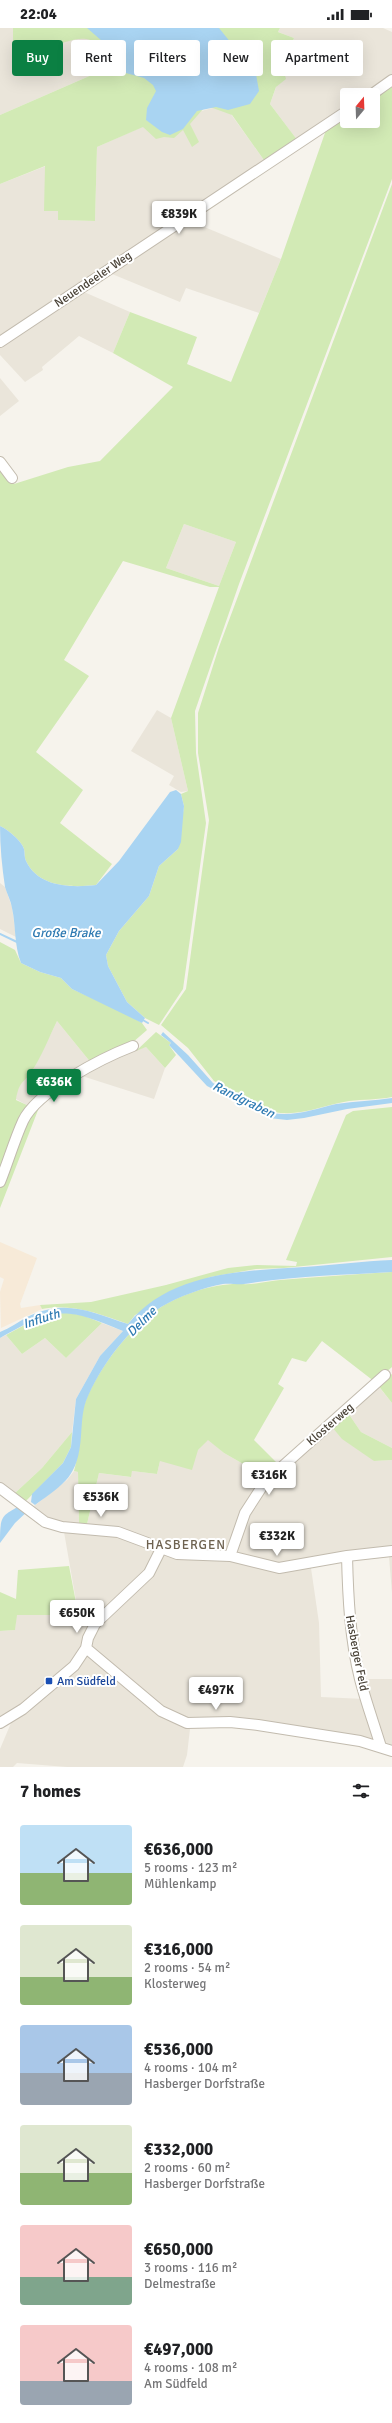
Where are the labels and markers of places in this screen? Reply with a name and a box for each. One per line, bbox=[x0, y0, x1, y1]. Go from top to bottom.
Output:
pin: €839K bbox=[151, 201, 207, 235]
pin: €636K bbox=[26, 1069, 82, 1103]
pin: €316K bbox=[241, 1462, 297, 1496]
pin: €536K bbox=[73, 1484, 129, 1518]
pin: €332K bbox=[249, 1523, 305, 1557]
pin: €650K bbox=[49, 1600, 105, 1634]
place label: Am Südfeld bbox=[57, 1674, 116, 1689]
marker: Am Südfeld bbox=[44, 1676, 54, 1686]
pin: €497K bbox=[188, 1677, 244, 1711]

